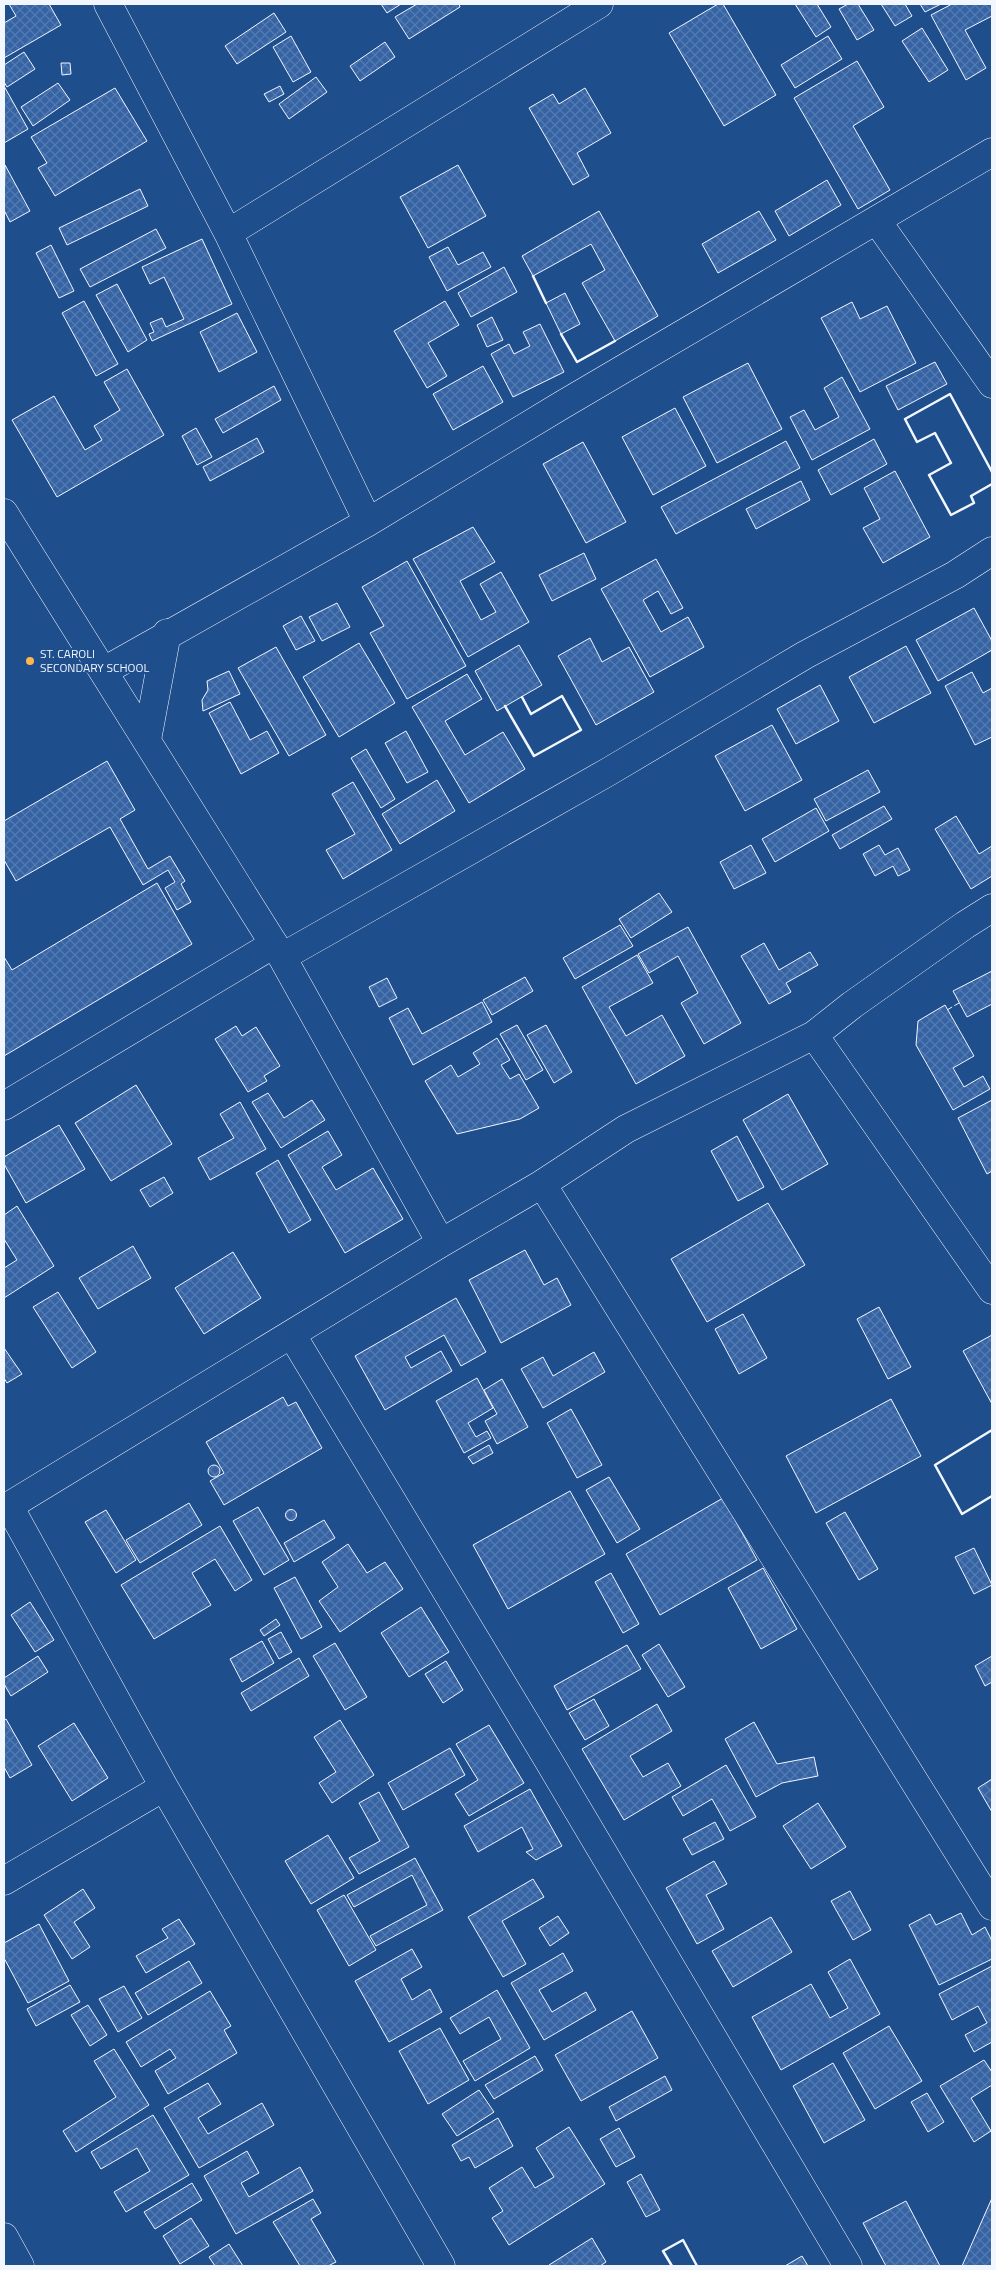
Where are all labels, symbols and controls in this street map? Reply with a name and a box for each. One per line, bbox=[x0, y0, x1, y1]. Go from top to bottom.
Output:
place label: ST. CAROLI SECONDARY SCHOOL bbox=[40, 644, 149, 677]
marker: ST. CAROLI SECONDARY SCHOOL bbox=[24, 655, 36, 667]

